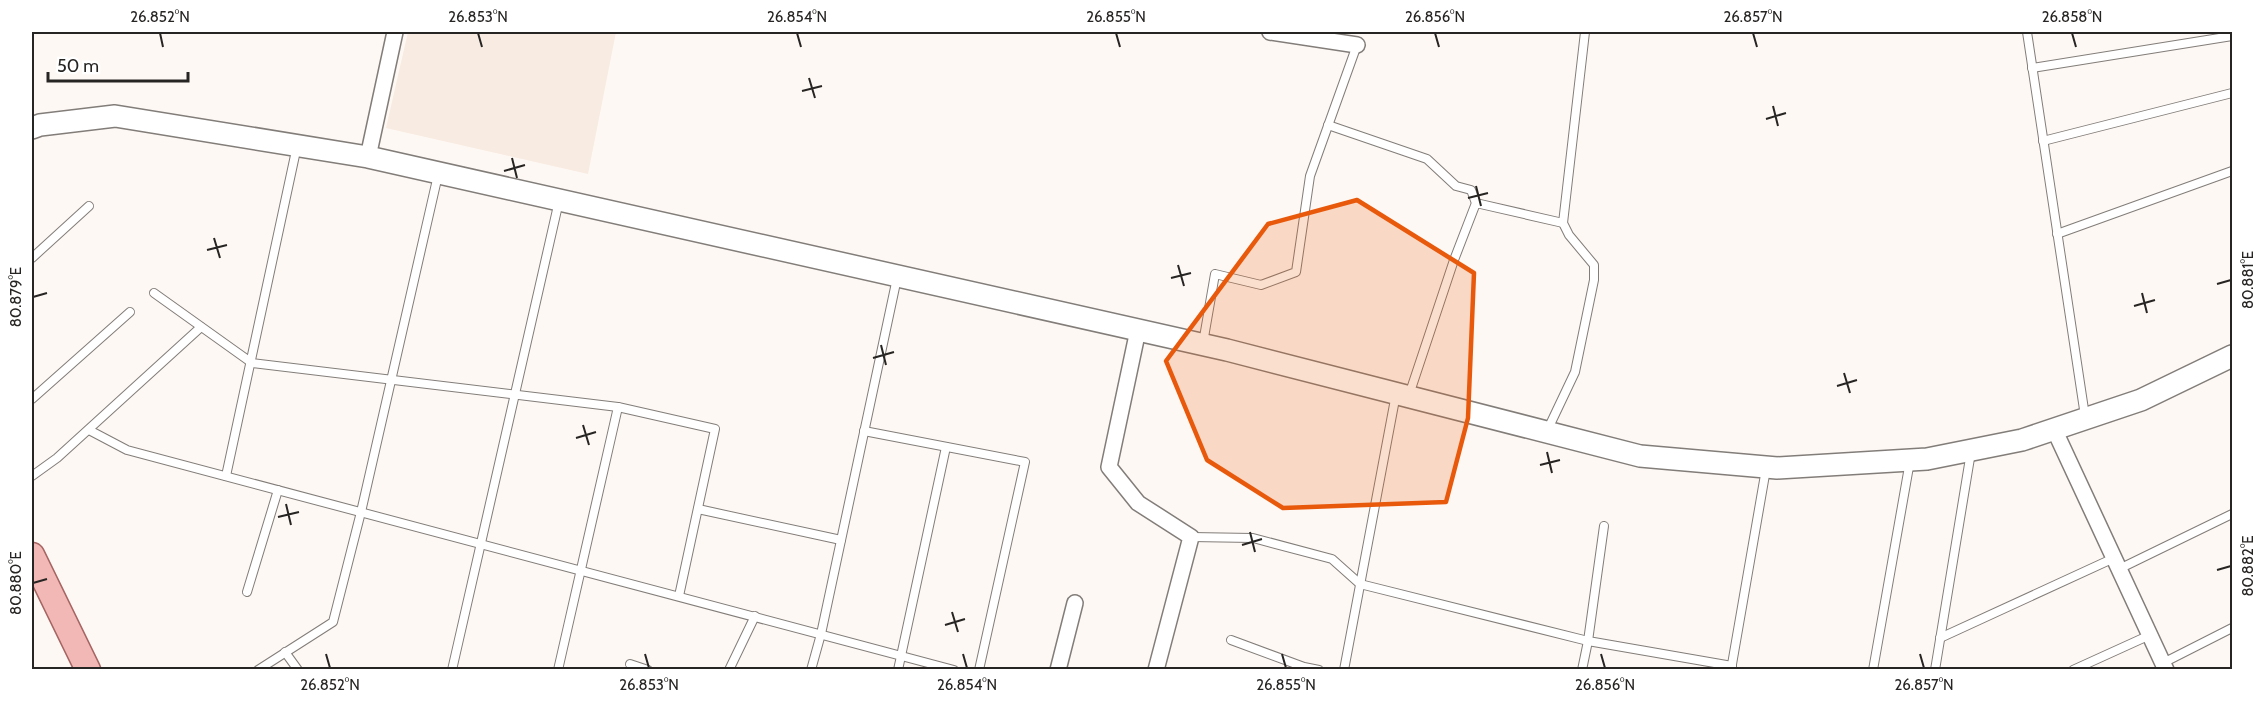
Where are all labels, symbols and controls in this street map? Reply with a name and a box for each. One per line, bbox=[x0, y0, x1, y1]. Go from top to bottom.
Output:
text: 26.852°N bbox=[130, 8, 190, 26]
text: 26.853°N bbox=[448, 8, 508, 26]
text: 26.854°N bbox=[767, 8, 827, 26]
text: 26.855°N bbox=[1086, 8, 1146, 26]
text: 26.856°N bbox=[1405, 8, 1465, 26]
text: 26.857°N bbox=[1723, 8, 1783, 26]
text: 26.858°N bbox=[2042, 8, 2102, 26]
scale bar bbox=[48, 45, 188, 83]
text: 50 m bbox=[57, 55, 99, 77]
text: 80.881°E bbox=[2239, 251, 2257, 309]
text: 80.879°E bbox=[7, 267, 25, 327]
text: 80.882°E bbox=[2239, 535, 2257, 597]
text: 80.880°E bbox=[7, 551, 25, 615]
text: 26.852°N bbox=[300, 676, 360, 694]
text: 26.853°N bbox=[619, 676, 679, 694]
text: 26.854°N bbox=[937, 676, 997, 694]
text: 26.855°N bbox=[1256, 676, 1316, 694]
text: 26.856°N bbox=[1575, 676, 1635, 694]
text: 26.857°N bbox=[1894, 676, 1954, 694]

